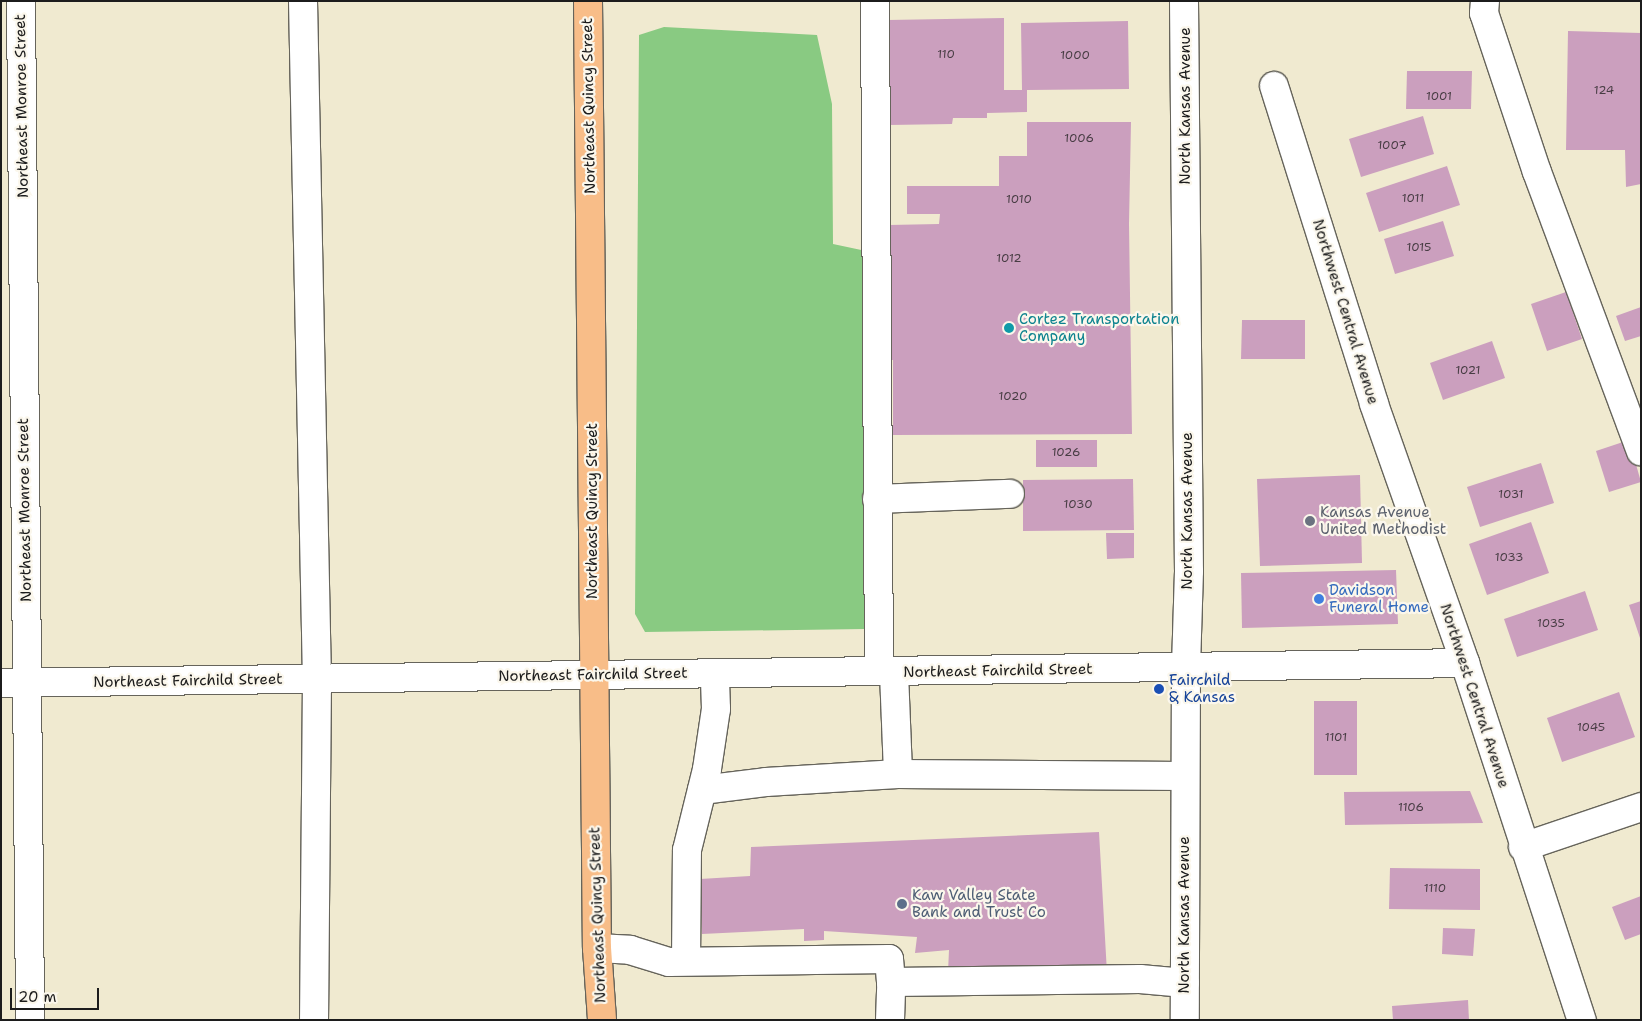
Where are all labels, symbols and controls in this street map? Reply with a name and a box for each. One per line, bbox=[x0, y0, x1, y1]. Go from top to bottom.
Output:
street label: Northeast Monroe Street bbox=[11, 14, 33, 198]
street label: Northeast Quincy Street bbox=[578, 18, 600, 194]
street label: North Kansas Avenue bbox=[1177, 27, 1195, 185]
house number: 110 bbox=[937, 48, 955, 62]
house number: 1000 bbox=[1060, 49, 1090, 63]
house number: 124 bbox=[1594, 84, 1614, 98]
house number: 1001 bbox=[1426, 90, 1452, 104]
house number: 1006 bbox=[1064, 132, 1094, 146]
house number: 1007 bbox=[1377, 139, 1407, 153]
house number: 1011 bbox=[1402, 192, 1424, 206]
house number: 1010 bbox=[1006, 193, 1032, 207]
street label: Northwest Central Avenue bbox=[1308, 217, 1382, 407]
house number: 1015 bbox=[1407, 241, 1431, 255]
house number: 1012 bbox=[996, 252, 1022, 266]
place label: Cortez Transportation Company bbox=[1019, 310, 1179, 345]
marker: Cortez Transportation Company bbox=[1003, 322, 1015, 334]
house number: 1021 bbox=[1455, 364, 1481, 378]
house number: 1020 bbox=[999, 390, 1027, 404]
street label: Northeast Monroe Street bbox=[14, 418, 36, 602]
street label: Northeast Quincy Street bbox=[584, 423, 602, 599]
street label: North Kansas Avenue bbox=[1179, 432, 1197, 590]
house number: 1026 bbox=[1052, 446, 1080, 460]
house number: 1031 bbox=[1498, 488, 1524, 502]
house number: 1030 bbox=[1063, 498, 1093, 512]
place label: Kansas Avenue United Methodist bbox=[1320, 503, 1446, 538]
marker: Kansas Avenue United Methodist bbox=[1304, 515, 1316, 527]
house number: 1033 bbox=[1495, 551, 1523, 565]
place label: Davidson Funeral Home bbox=[1329, 581, 1429, 616]
marker: Davidson Funeral Home bbox=[1313, 593, 1325, 605]
street label: Northwest Central Avenue bbox=[1436, 602, 1512, 790]
house number: 1035 bbox=[1537, 617, 1565, 631]
street label: Northeast Fairchild Street bbox=[903, 660, 1093, 682]
street label: Northeast Fairchild Street bbox=[498, 664, 688, 686]
street label: Northeast Fairchild Street bbox=[93, 670, 283, 692]
place label: Fairchild & Kansas bbox=[1169, 671, 1235, 706]
marker: Fairchild & Kansas bbox=[1153, 683, 1165, 695]
house number: 1045 bbox=[1577, 721, 1605, 735]
house number: 1101 bbox=[1325, 731, 1347, 745]
house number: 1106 bbox=[1398, 801, 1424, 815]
street label: Northeast Quincy Street bbox=[586, 827, 610, 1003]
street label: North Kansas Avenue bbox=[1176, 836, 1194, 994]
house number: 1110 bbox=[1424, 882, 1446, 896]
place label: Kaw Valley State Bank and Trust Co bbox=[912, 886, 1046, 921]
marker: Kaw Valley State Bank and Trust Co bbox=[896, 898, 908, 910]
scale bar bbox=[12, 978, 101, 1010]
text: 20 m bbox=[18, 987, 57, 1007]

